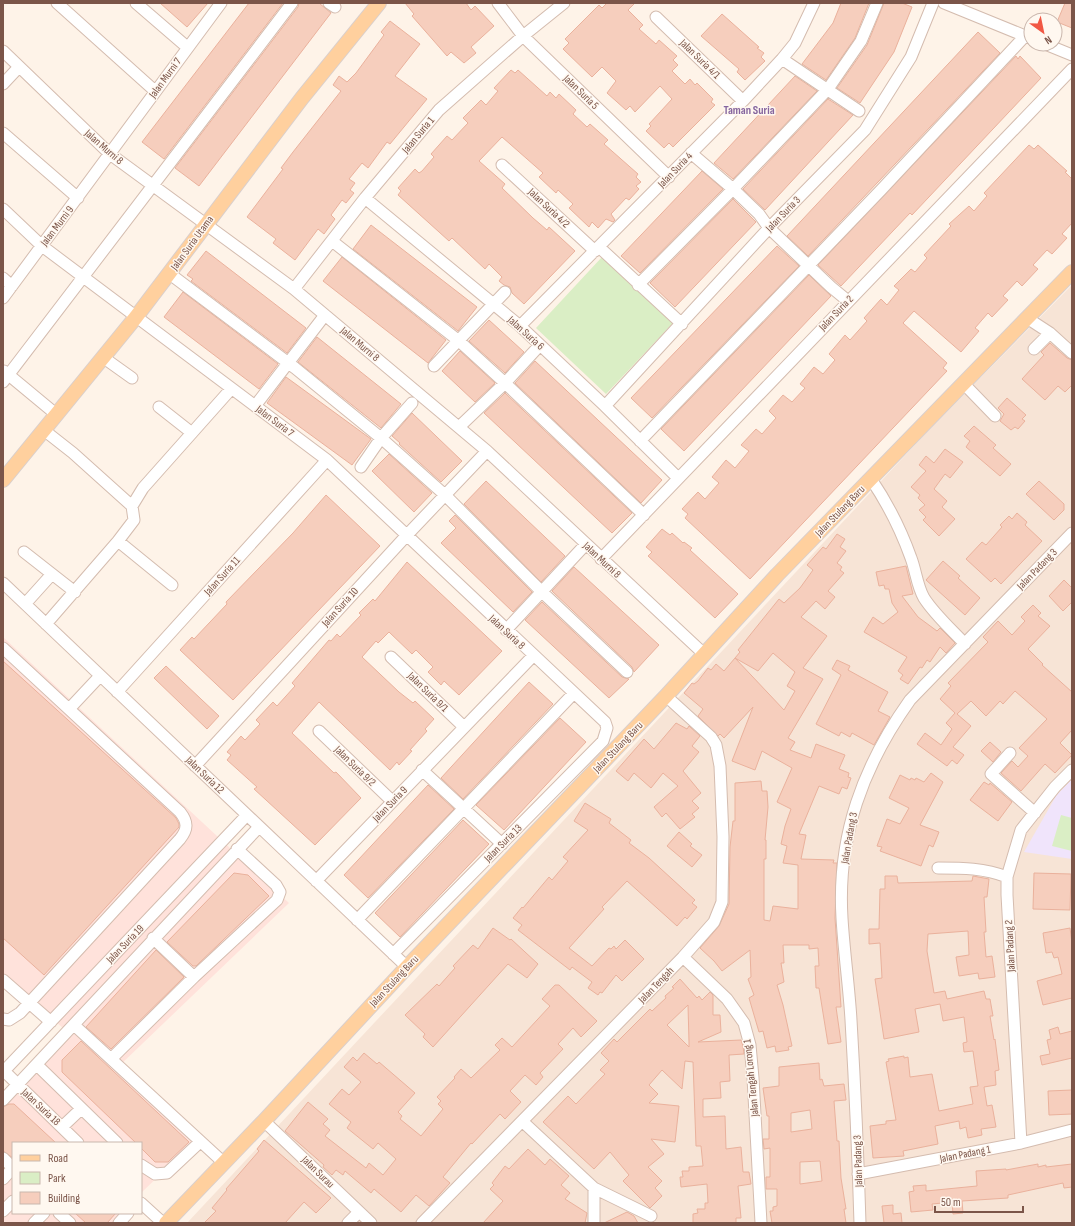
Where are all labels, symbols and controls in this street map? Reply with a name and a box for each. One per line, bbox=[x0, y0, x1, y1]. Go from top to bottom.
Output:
north arrow bbox=[1023, 12, 1063, 52]
text: N bbox=[1042, 33, 1054, 47]
street label: Jalan Suria 4/1 bbox=[676, 36, 723, 82]
street label: Jalan Murni 7 bbox=[146, 55, 184, 101]
street label: Jalan Suria 5 bbox=[560, 71, 601, 112]
district label: Taman Suria bbox=[723, 103, 775, 118]
street label: Jalan Suria 1 bbox=[398, 114, 437, 157]
street label: Jalan Murni 8 bbox=[81, 126, 126, 167]
street label: Jalan Suria 4 bbox=[654, 149, 695, 191]
street label: Jalan Suria 4/2 bbox=[525, 185, 573, 231]
street label: Jalan Suria 3 bbox=[762, 193, 803, 235]
street label: Jalan Murni 9 bbox=[37, 203, 76, 249]
street label: Jalan Suria Utama bbox=[167, 213, 216, 274]
street label: Jalan Suria 2 bbox=[815, 292, 856, 334]
street label: Jalan Suria 6 bbox=[504, 313, 547, 353]
street label: Jalan Murni 8 bbox=[337, 323, 382, 364]
street label: Jalan Suria 7 bbox=[253, 402, 297, 440]
street label: Jalan Stulang Baru bbox=[812, 482, 868, 540]
street label: Jalan Murni 8 bbox=[580, 539, 624, 581]
street label: Jalan Padang 3 bbox=[1013, 545, 1060, 593]
street label: Jalan Suria 11 bbox=[201, 554, 243, 599]
street label: Jalan Suria 10 bbox=[318, 585, 361, 630]
street label: Jalan Suria 8 bbox=[486, 611, 528, 652]
street label: Jalan Suria 9/1 bbox=[404, 669, 451, 715]
street label: Jalan Stulang Baru bbox=[590, 718, 646, 776]
street label: Jalan Suria 9/2 bbox=[331, 742, 379, 789]
street label: Jalan Suria 12 bbox=[182, 753, 227, 797]
street label: Jalan Suria 9 bbox=[369, 783, 410, 825]
street label: Jalan Padang 3 bbox=[838, 811, 860, 866]
street label: Jalan Suria 13 bbox=[481, 821, 525, 865]
street label: Jalan Padang 2 bbox=[1002, 919, 1018, 973]
street label: Jalan Suria 19 bbox=[103, 922, 147, 967]
street label: Jalan Stulang Baru bbox=[366, 952, 422, 1010]
street label: Jalan Tengah bbox=[635, 964, 677, 1007]
street label: Jalan Tengah Lorong 1 bbox=[740, 1038, 762, 1118]
street label: Jalan Suria 18 bbox=[18, 1085, 63, 1128]
street label: Jalan Padang 3 bbox=[851, 1134, 865, 1188]
legend bbox=[12, 1142, 142, 1214]
street label: Jalan Padang 1 bbox=[938, 1143, 992, 1165]
text: Road bbox=[48, 1151, 68, 1166]
street label: Jalan Surau bbox=[298, 1153, 337, 1191]
text: Park bbox=[48, 1171, 66, 1186]
scale bar bbox=[935, 1188, 1023, 1214]
text: Building bbox=[48, 1191, 80, 1206]
text: 50 m bbox=[941, 1195, 961, 1210]

